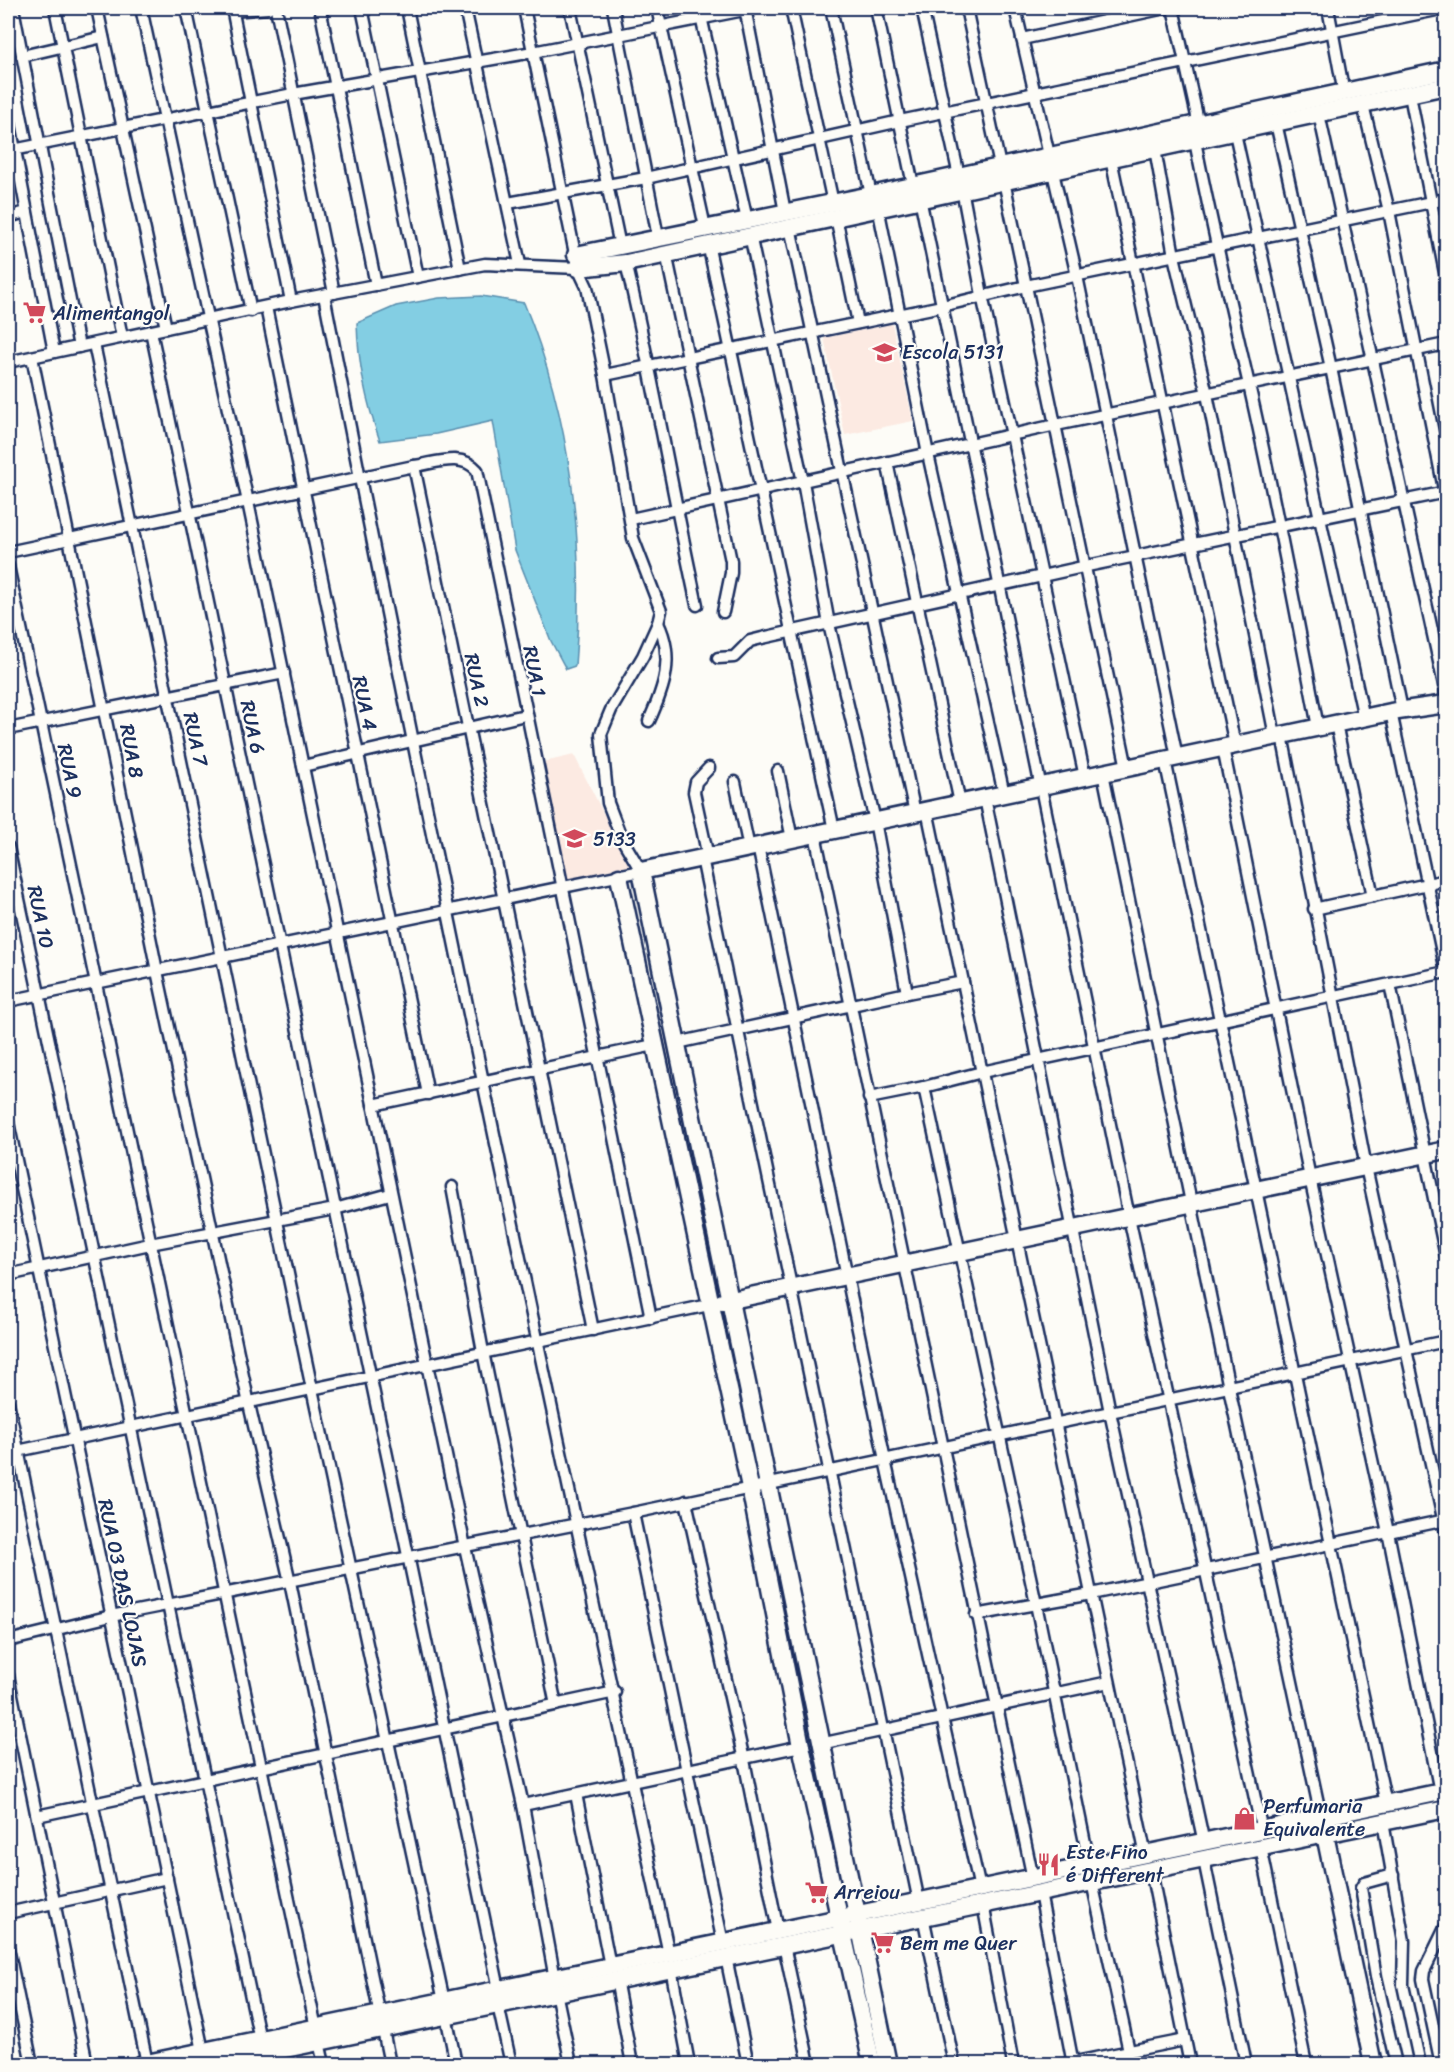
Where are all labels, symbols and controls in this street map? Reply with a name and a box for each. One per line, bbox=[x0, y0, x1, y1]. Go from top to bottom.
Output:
place label: Alimentangol bbox=[52, 296, 171, 331]
supermarket icon: Alimentangol bbox=[22, 300, 48, 326]
place label: Escola 5131 bbox=[902, 335, 1004, 370]
school or university icon: Escola 5131 bbox=[871, 339, 897, 365]
street label: RUA 1 bbox=[512, 643, 557, 700]
street label: RUA 2 bbox=[454, 650, 499, 711]
street label: RUA 4 bbox=[342, 673, 387, 734]
street label: RUA 6 bbox=[230, 697, 275, 757]
street label: RUA 7 bbox=[173, 709, 219, 771]
street label: RUA 8 bbox=[109, 721, 154, 781]
street label: RUA 9 bbox=[47, 741, 92, 802]
place label: 5133 bbox=[593, 822, 636, 857]
school or university icon: 5133 bbox=[562, 826, 588, 852]
street label: RUA 10 bbox=[17, 882, 64, 952]
street label: RUA 03 DAS LOJAS bbox=[88, 1496, 158, 1671]
place label: Perfumaria Equivalente bbox=[1263, 1789, 1365, 1847]
shop icon: Perfumaria Equivalente bbox=[1232, 1805, 1258, 1831]
place label: Este Fino é Different bbox=[1066, 1835, 1165, 1893]
restaurant icon: Este Fino é Different bbox=[1035, 1851, 1061, 1877]
place label: Arreiou bbox=[833, 1875, 900, 1910]
supermarket icon: Arreiou bbox=[803, 1879, 829, 1905]
place label: Bem me Quer bbox=[900, 1926, 1017, 1961]
supermarket icon: Bem me Quer bbox=[869, 1930, 895, 1956]

